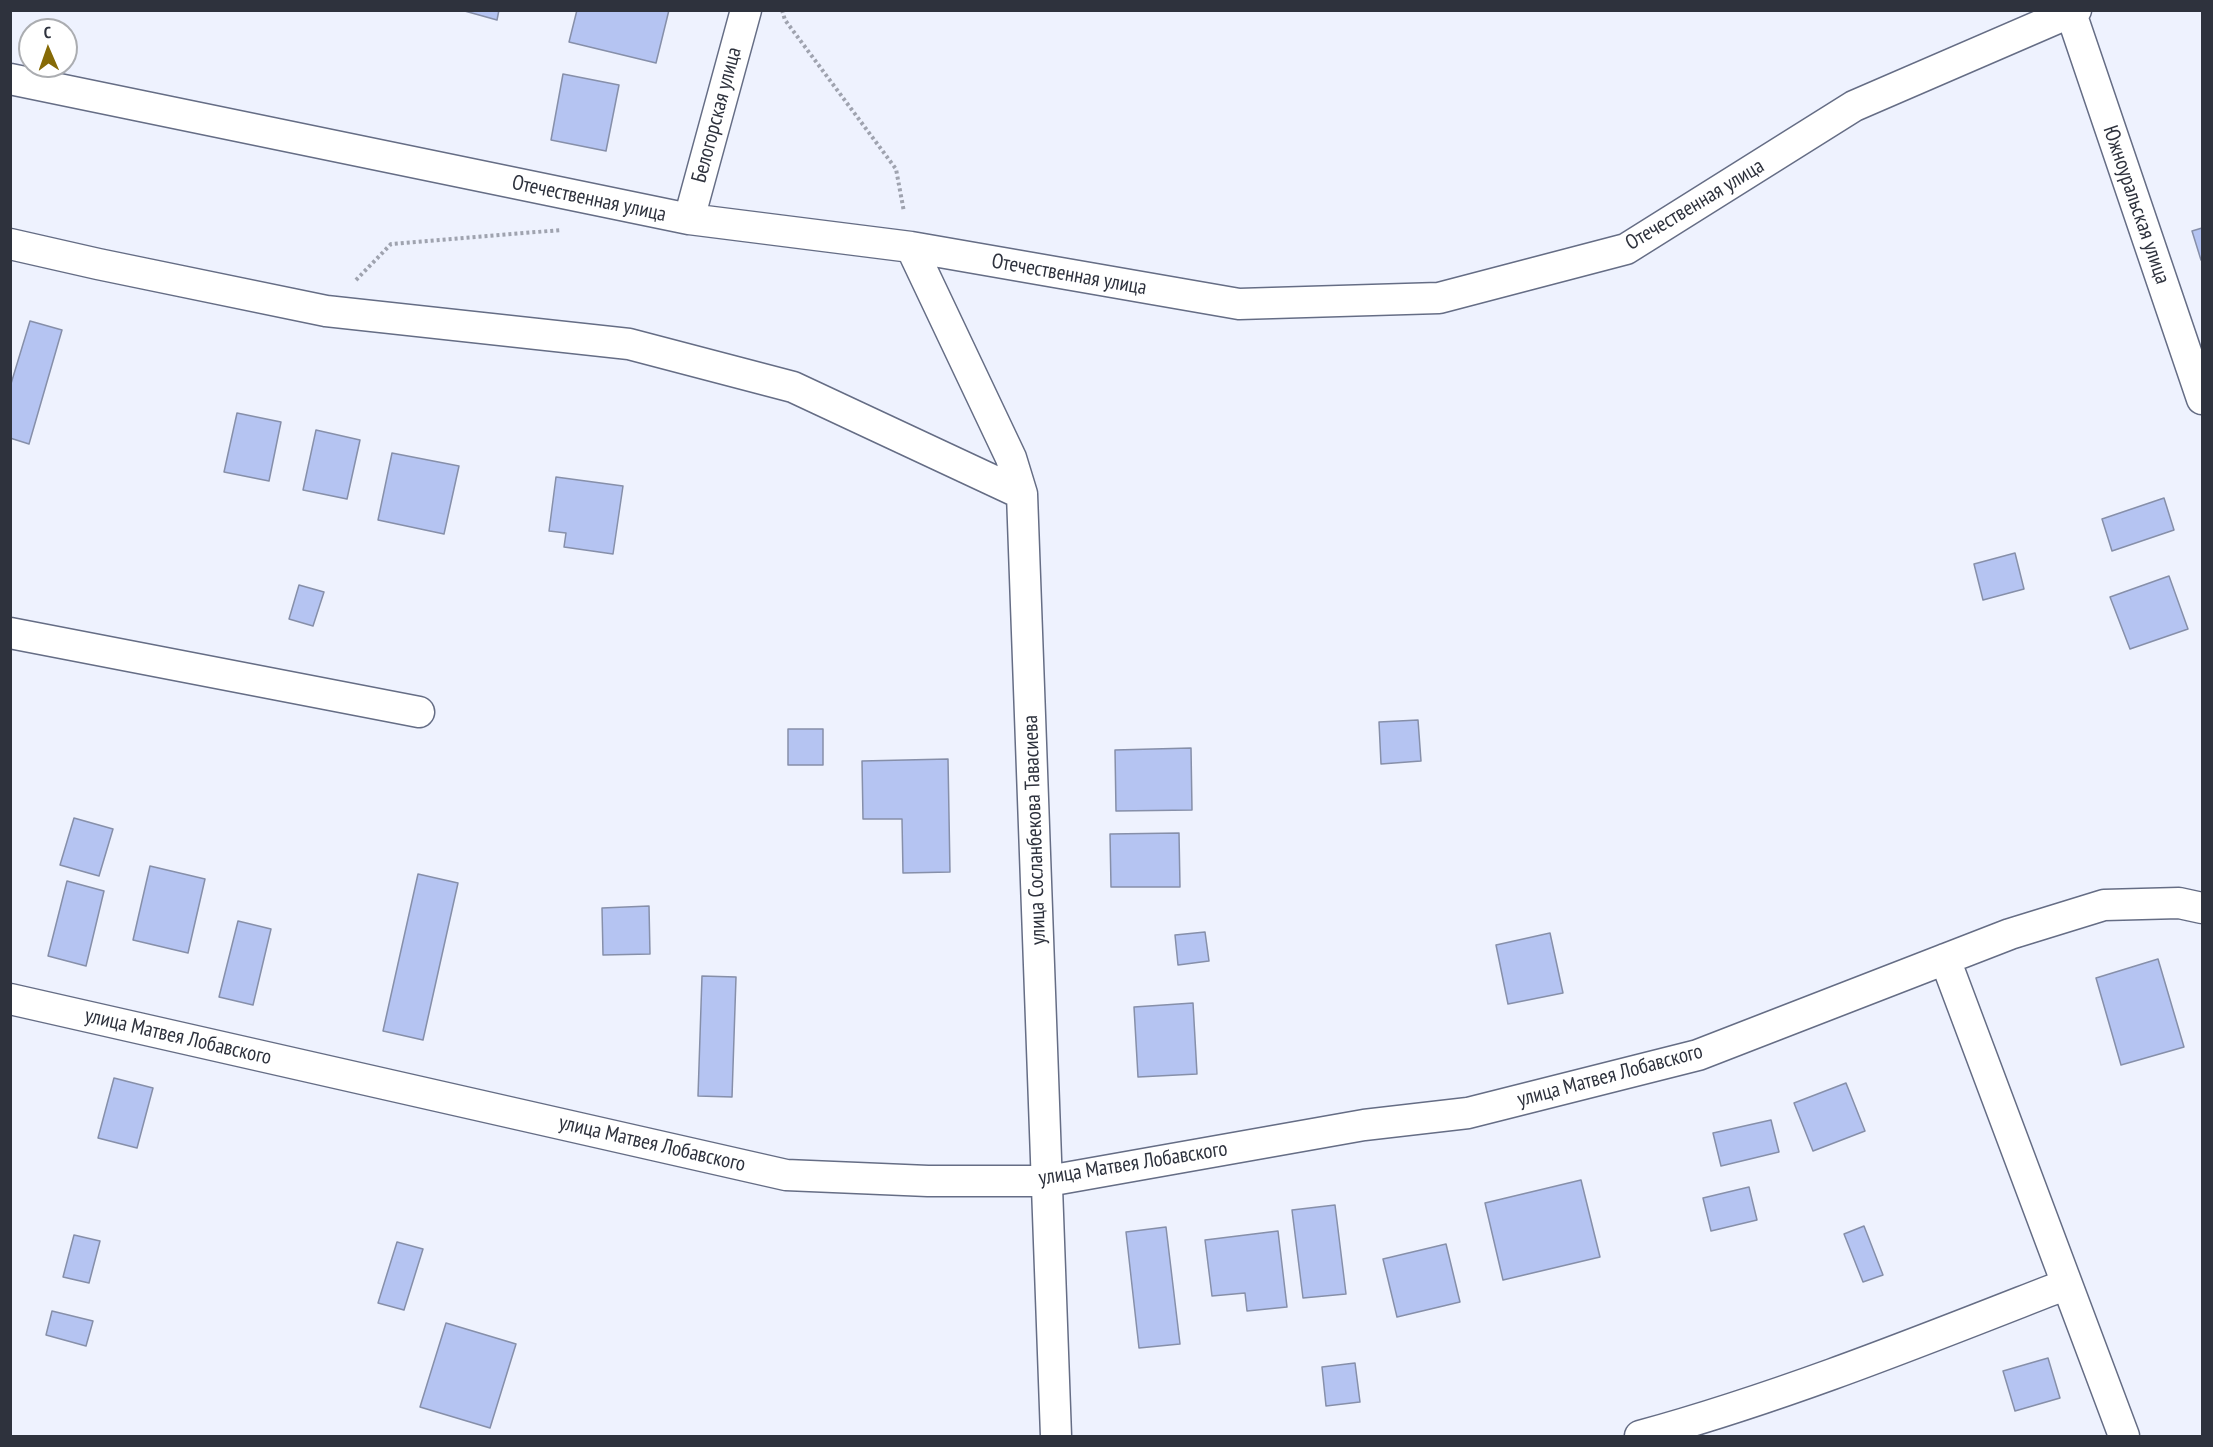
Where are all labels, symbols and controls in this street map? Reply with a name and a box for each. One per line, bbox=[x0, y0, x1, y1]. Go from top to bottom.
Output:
north arrow bbox=[18, 18, 78, 78]
text: С bbox=[43, 22, 51, 42]
street label: Белогорская улица bbox=[687, 45, 747, 185]
street label: Южноуральская улица bbox=[2097, 123, 2175, 287]
street label: Отечественная улица bbox=[1621, 154, 1769, 256]
street label: Отечественная улица bbox=[510, 170, 668, 228]
street label: Отечественная улица bbox=[990, 249, 1148, 301]
street label: улица Сосланбекова Тавасиева bbox=[1018, 715, 1052, 945]
street label: улица Матвея Лобавского bbox=[82, 1003, 274, 1071]
street label: улица Матвея Лобавского bbox=[1515, 1039, 1705, 1113]
street label: улица Матвея Лобавского bbox=[556, 1110, 748, 1178]
street label: улица Матвея Лобавского bbox=[1037, 1137, 1229, 1191]

